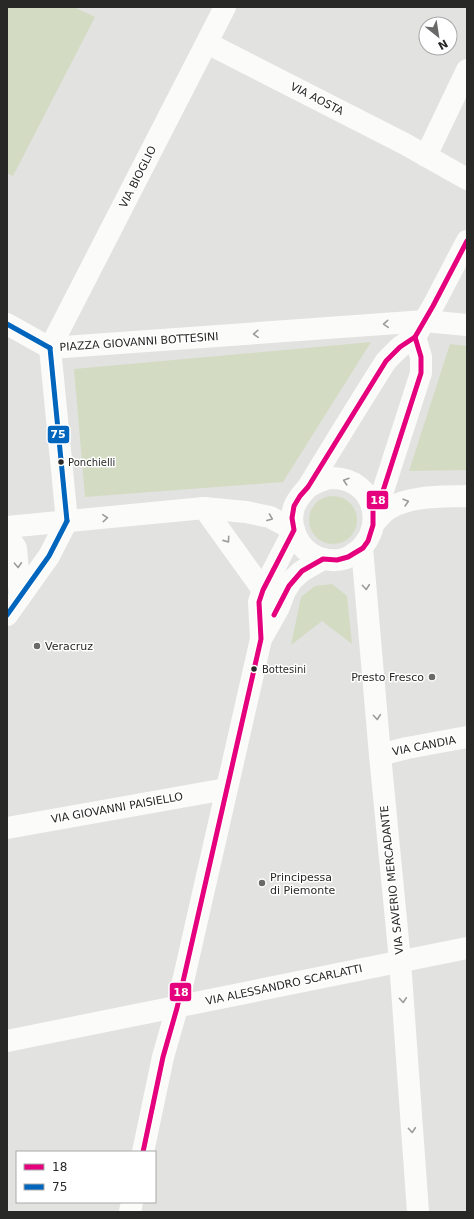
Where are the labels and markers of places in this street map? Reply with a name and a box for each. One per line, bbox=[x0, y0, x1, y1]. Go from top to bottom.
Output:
marker: Ponchielli bbox=[56, 457, 66, 467]
place label: Ponchielli bbox=[68, 457, 115, 468]
place label: Veracruz bbox=[45, 640, 93, 653]
marker: Veracruz bbox=[32, 641, 42, 651]
marker: Bottesini bbox=[249, 664, 259, 674]
place label: Bottesini bbox=[262, 664, 306, 675]
place label: Presto Fresco bbox=[351, 671, 424, 684]
marker: Presto Fresco bbox=[427, 672, 437, 682]
place label: Principessa di Piemonte bbox=[270, 871, 335, 897]
marker: Principessa di Piemonte bbox=[257, 878, 267, 888]

